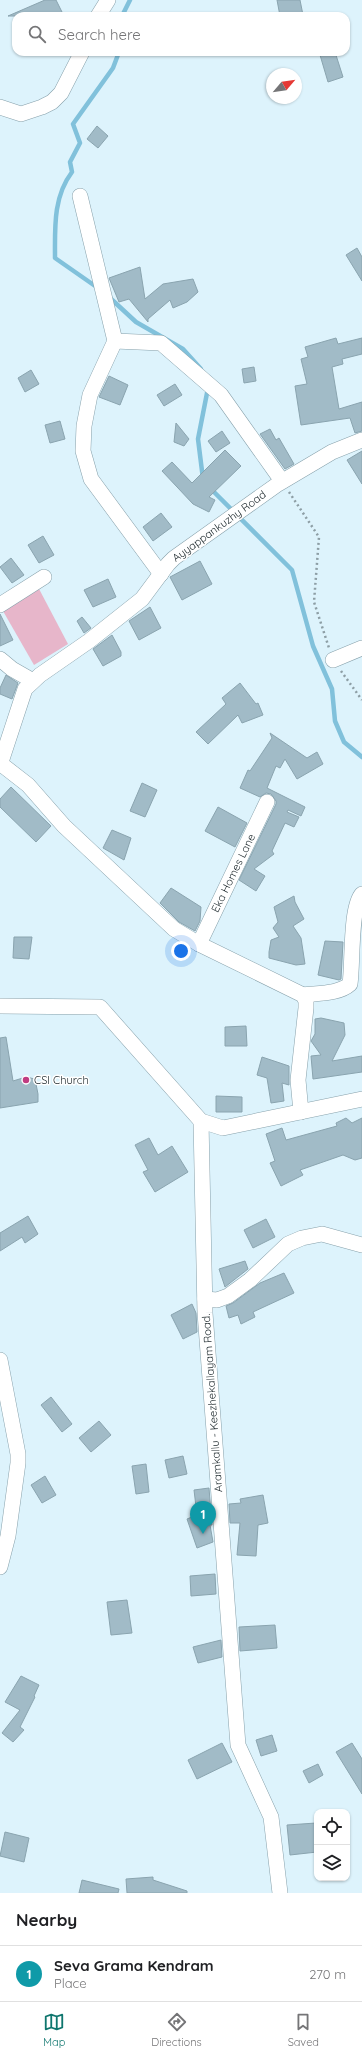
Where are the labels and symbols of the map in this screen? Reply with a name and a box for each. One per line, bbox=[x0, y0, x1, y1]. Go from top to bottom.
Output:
north arrow bbox=[266, 68, 302, 104]
street label: Ayyappankuzhy Road bbox=[169, 487, 269, 565]
street label: Eka Homes Lane bbox=[208, 831, 258, 915]
your location bbox=[171, 941, 191, 961]
place label: CSI Church bbox=[34, 1073, 89, 1087]
marker: CSI Church bbox=[21, 1075, 31, 1085]
street label: Aramkallu - Keezhekallayam Road. bbox=[199, 1313, 225, 1493]
pin: 1 bbox=[190, 1501, 216, 1534]

